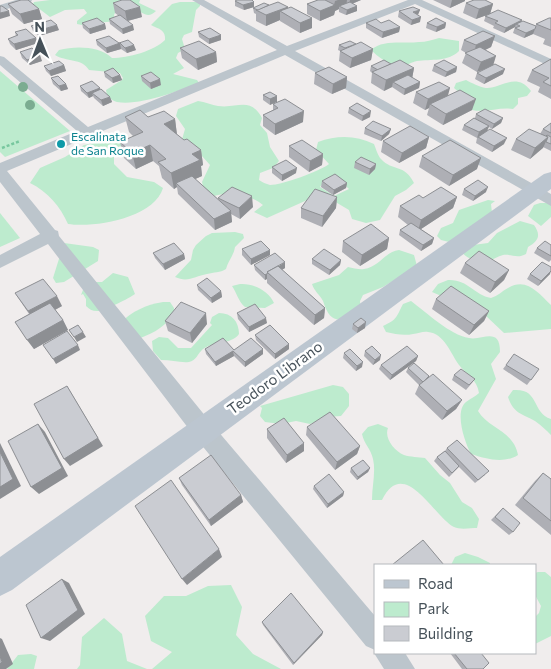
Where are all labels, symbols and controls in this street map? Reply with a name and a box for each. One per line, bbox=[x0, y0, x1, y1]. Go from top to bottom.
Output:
north arrow bbox=[15, 15, 65, 65]
text: N bbox=[34, 18, 45, 35]
place label: Escalinata de San Roque bbox=[71, 129, 144, 157]
marker: Escalinata de San Roque bbox=[55, 138, 67, 150]
street label: Teodoro Librano bbox=[223, 337, 325, 418]
legend bbox=[374, 564, 536, 654]
text: Road bbox=[418, 574, 453, 592]
text: Park bbox=[418, 599, 449, 617]
text: Building bbox=[418, 624, 473, 642]

